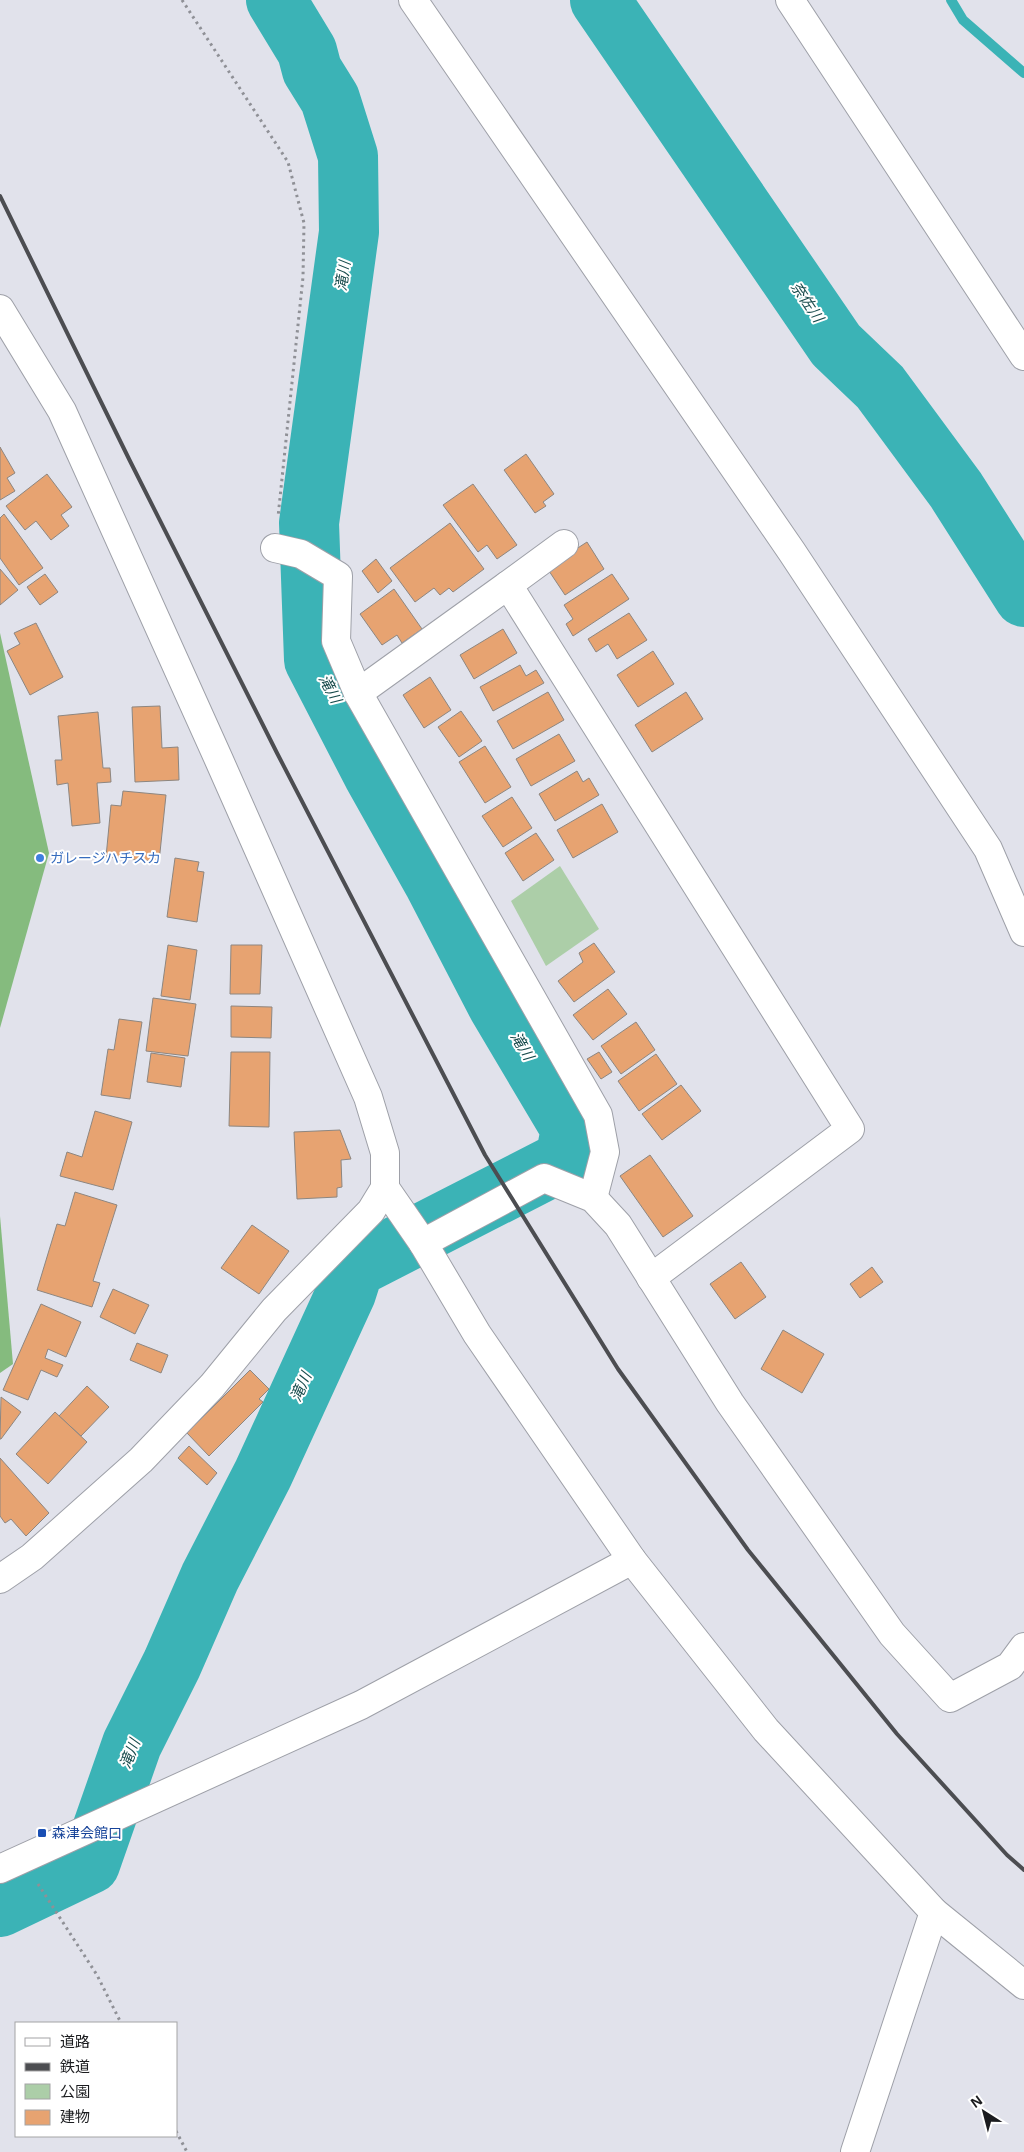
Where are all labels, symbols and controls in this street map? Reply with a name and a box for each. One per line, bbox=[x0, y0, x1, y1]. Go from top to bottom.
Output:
water label: 滝川 bbox=[332, 258, 353, 292]
water label: 奈佐川 bbox=[788, 278, 828, 327]
water label: 滝川 bbox=[316, 672, 346, 708]
place label: ガレージハチスカ bbox=[50, 850, 161, 866]
marker: ガレージハチスカ bbox=[34, 852, 46, 864]
water label: 滝川 bbox=[507, 1029, 538, 1065]
water label: 滝川 bbox=[287, 1368, 315, 1404]
water label: 滝川 bbox=[116, 1735, 144, 1771]
place label: 森津会館口 bbox=[52, 1825, 122, 1841]
marker: 森津会館口 bbox=[36, 1827, 48, 1839]
legend bbox=[15, 2022, 178, 2137]
text: 道路 bbox=[60, 2033, 90, 2050]
text: 鉄道 bbox=[60, 2058, 90, 2075]
text: 公園 bbox=[60, 2083, 90, 2100]
north arrow bbox=[959, 2087, 1009, 2137]
text: N bbox=[968, 2092, 985, 2111]
text: 建物 bbox=[60, 2108, 90, 2125]

